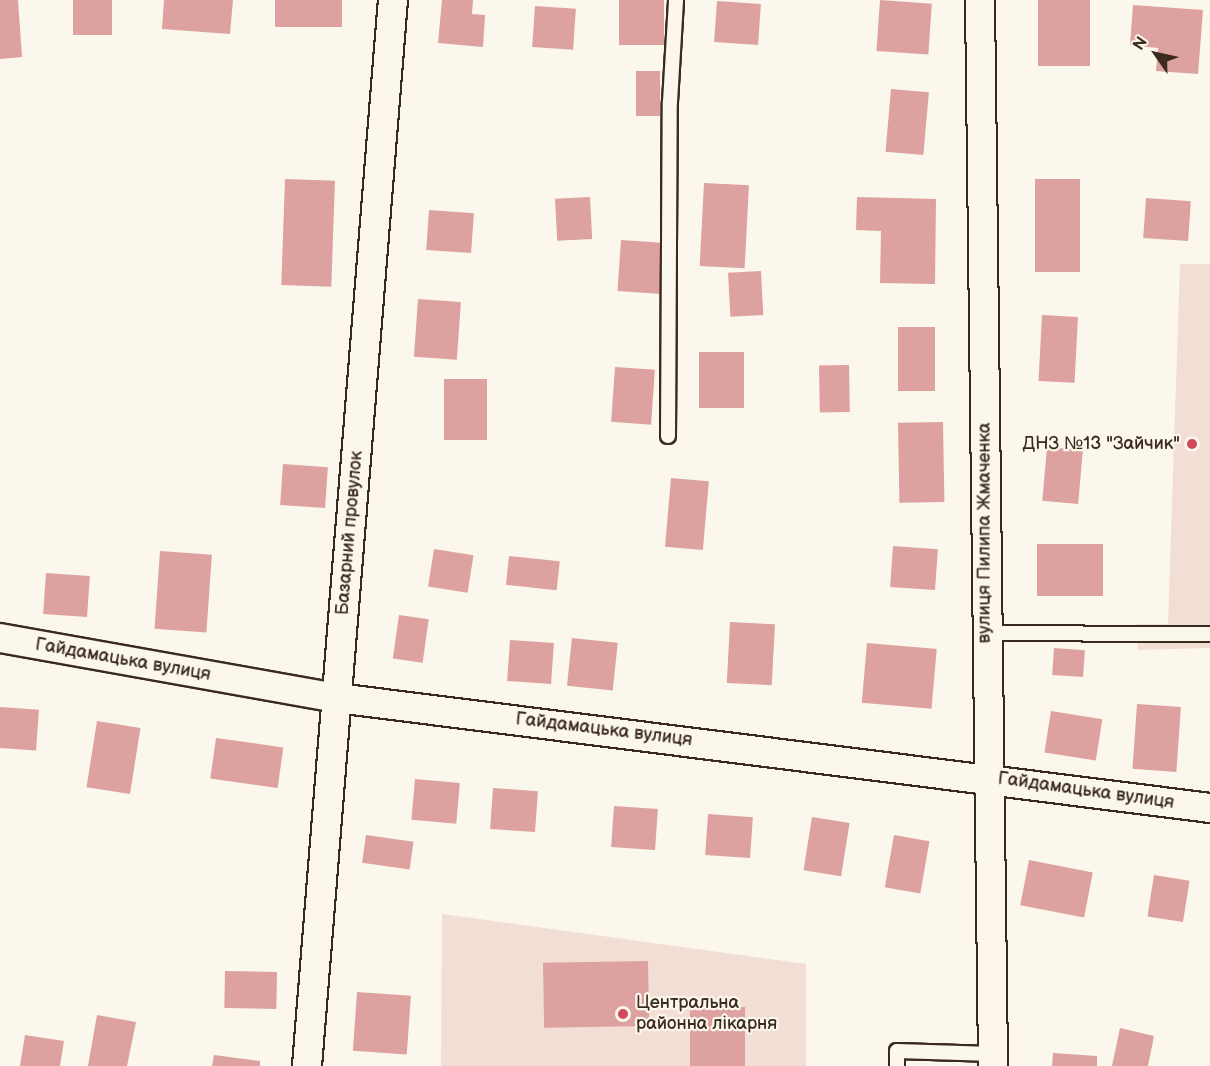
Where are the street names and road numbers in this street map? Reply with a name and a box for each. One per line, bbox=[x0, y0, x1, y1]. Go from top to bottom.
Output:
street label: вулиця Пилипа Жмаченка bbox=[974, 423, 996, 643]
street label: Базарний провулок bbox=[332, 450, 368, 616]
street label: Гайдамацька вулиця bbox=[34, 634, 212, 686]
street label: Гайдамацька вулиця bbox=[514, 708, 694, 752]
street label: Гайдамацька вулиця bbox=[996, 768, 1176, 814]

